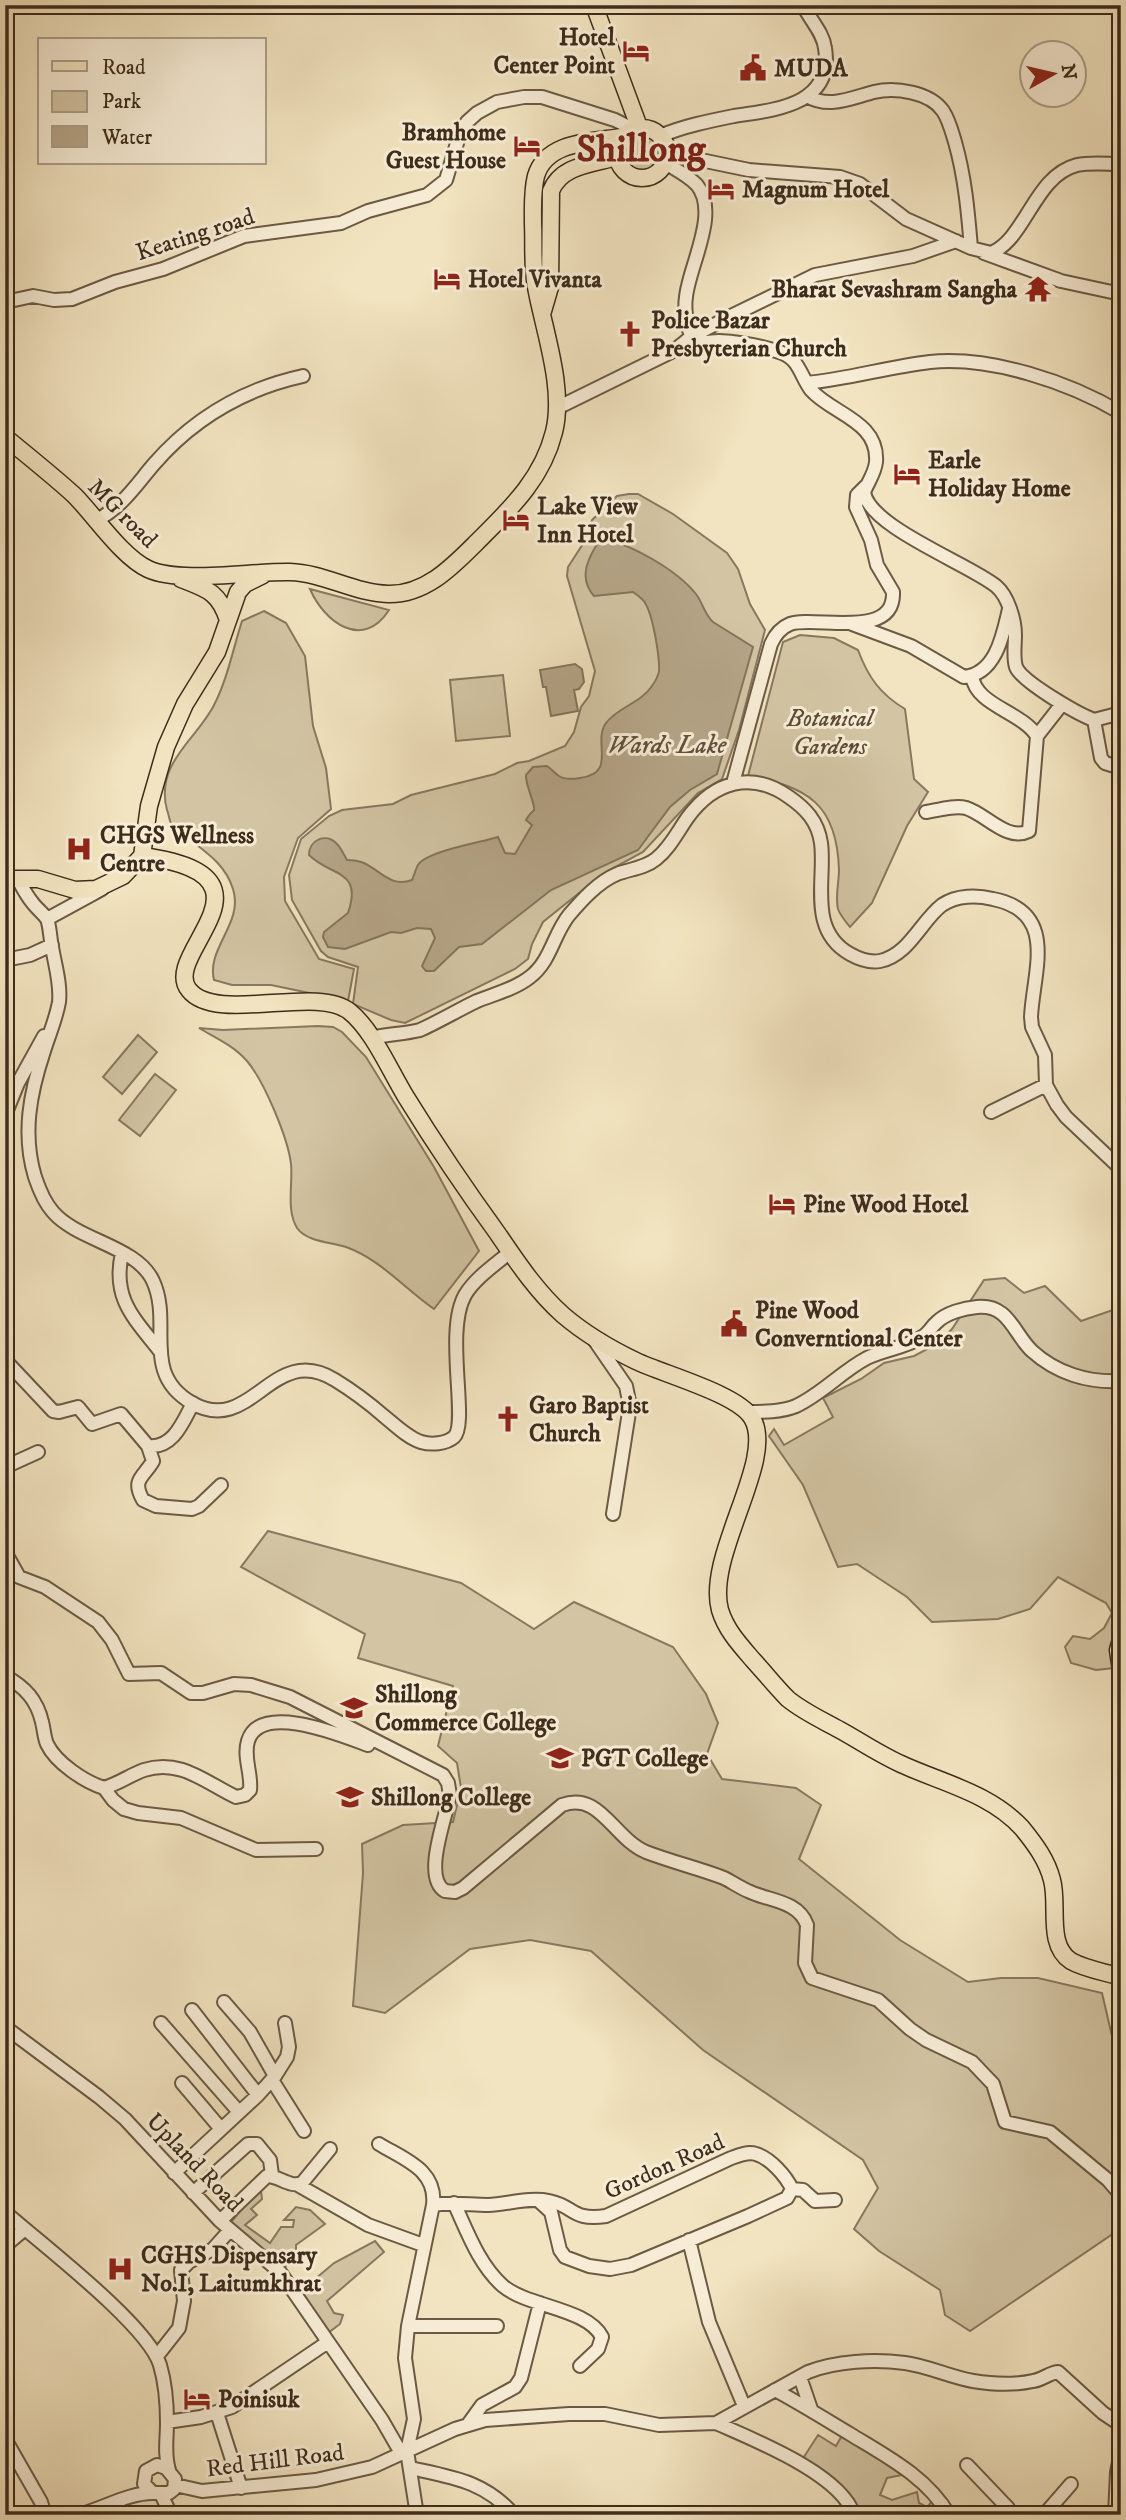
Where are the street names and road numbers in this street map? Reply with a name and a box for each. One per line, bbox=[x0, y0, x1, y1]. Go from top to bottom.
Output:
street label: Keating road bbox=[132, 202, 258, 268]
street label: MG road bbox=[81, 473, 163, 555]
street label: Upland Road bbox=[139, 2107, 249, 2219]
street label: Gordon Road bbox=[600, 2127, 729, 2207]
street label: Red Hill Road bbox=[205, 2438, 346, 2484]

